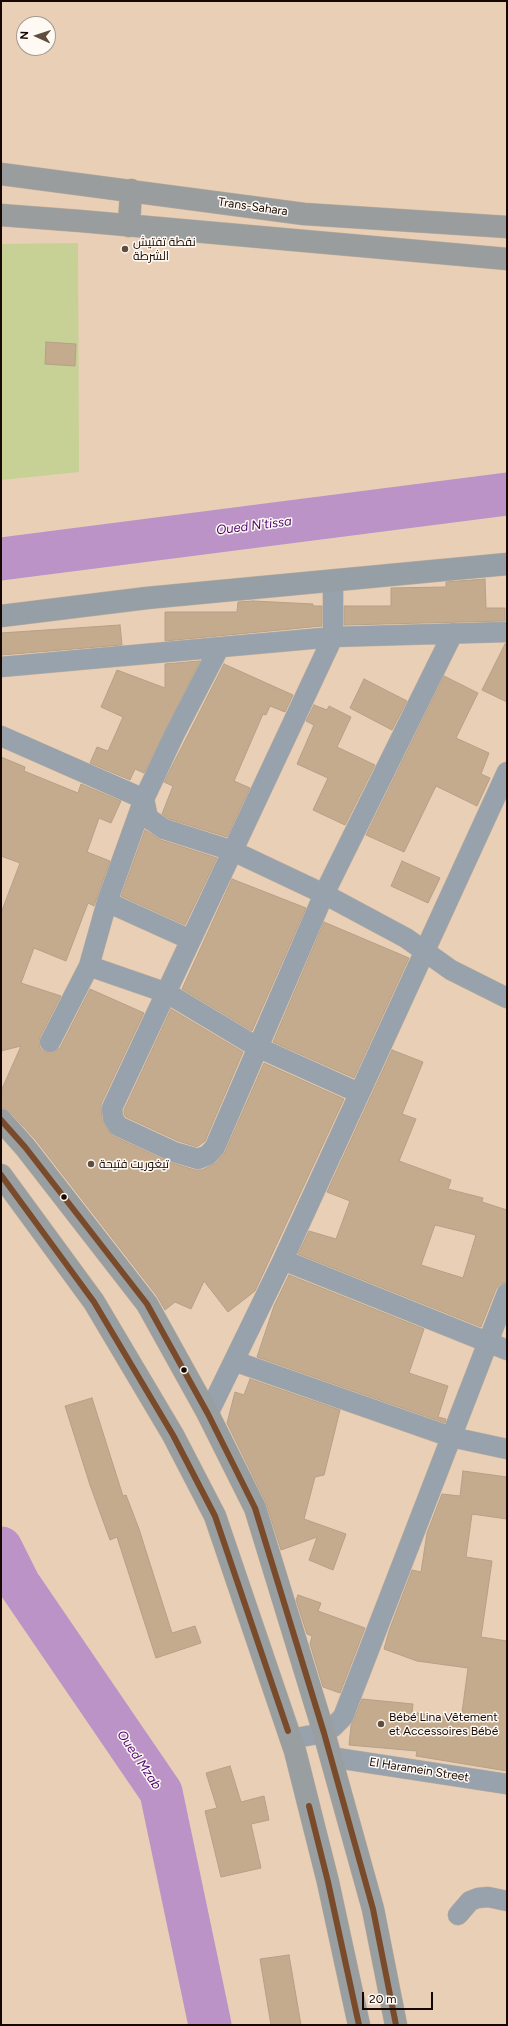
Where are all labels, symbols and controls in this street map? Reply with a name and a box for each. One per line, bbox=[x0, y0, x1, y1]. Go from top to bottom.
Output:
north arrow bbox=[16, 16, 56, 56]
text: N bbox=[18, 31, 31, 40]
street label: Trans-Sahara bbox=[217, 195, 289, 219]
place label: نقطة تفتيش الشرطة bbox=[133, 235, 196, 263]
marker: نقطة تفتيش الشرطة bbox=[120, 244, 130, 254]
water label: Oued N'tissa bbox=[215, 514, 293, 538]
place label: تيغوريت فتيحة bbox=[99, 1157, 169, 1171]
marker: تيغوريت فتيحة bbox=[86, 1159, 96, 1169]
unlabelled marker bbox=[59, 1192, 69, 1202]
unlabelled marker bbox=[179, 1365, 189, 1375]
place label: Bébé Lina Vêtement et Accessoires Bébé bbox=[389, 1710, 498, 1738]
marker: Bébé Lina Vêtement et Accessoires Bébé bbox=[376, 1719, 386, 1729]
water label: Oued Mzab bbox=[114, 1727, 164, 1793]
street label: El Haramein Street bbox=[368, 1755, 470, 1785]
scale bar bbox=[364, 1984, 435, 2010]
text: 20 m bbox=[369, 1992, 397, 2006]

